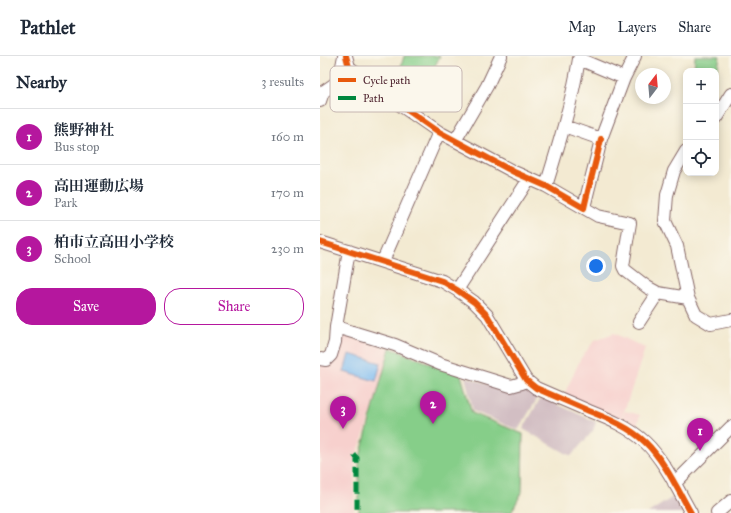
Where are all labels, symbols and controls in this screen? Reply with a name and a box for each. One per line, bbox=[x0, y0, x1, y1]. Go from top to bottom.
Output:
text: Pathlet bbox=[20, 16, 76, 39]
text: Map bbox=[568, 19, 596, 36]
text: Layers bbox=[618, 19, 656, 36]
text: Share bbox=[678, 19, 711, 36]
legend bbox=[330, 66, 462, 112]
north arrow bbox=[635, 68, 671, 104]
map controls bbox=[683, 68, 719, 176]
button: + bbox=[683, 68, 719, 104]
text: Nearby bbox=[16, 72, 67, 93]
text: 3 results bbox=[261, 74, 304, 90]
text: Cycle path bbox=[363, 74, 410, 87]
text: Path bbox=[363, 92, 384, 105]
button: − bbox=[683, 104, 719, 140]
text: 熊野神社 bbox=[54, 121, 114, 139]
text: 1 bbox=[26, 129, 32, 145]
text: 160 m bbox=[271, 129, 304, 145]
text: Bus stop bbox=[54, 139, 100, 155]
button: locate bbox=[683, 140, 719, 176]
text: 高田運動広場 bbox=[54, 177, 144, 195]
text: 2 bbox=[26, 185, 32, 201]
text: 170 m bbox=[271, 185, 304, 201]
text: Park bbox=[54, 195, 78, 211]
text: 柏市立高田小学校 bbox=[54, 233, 174, 251]
text: 3 bbox=[26, 241, 32, 257]
text: 230 m bbox=[271, 241, 304, 257]
text: School bbox=[54, 251, 91, 267]
your location bbox=[586, 256, 606, 276]
button: Save bbox=[16, 288, 156, 325]
button: Share bbox=[164, 288, 304, 325]
pin: 2 bbox=[420, 391, 446, 424]
pin: 3 bbox=[330, 396, 356, 429]
pin: 1 bbox=[687, 418, 713, 451]

